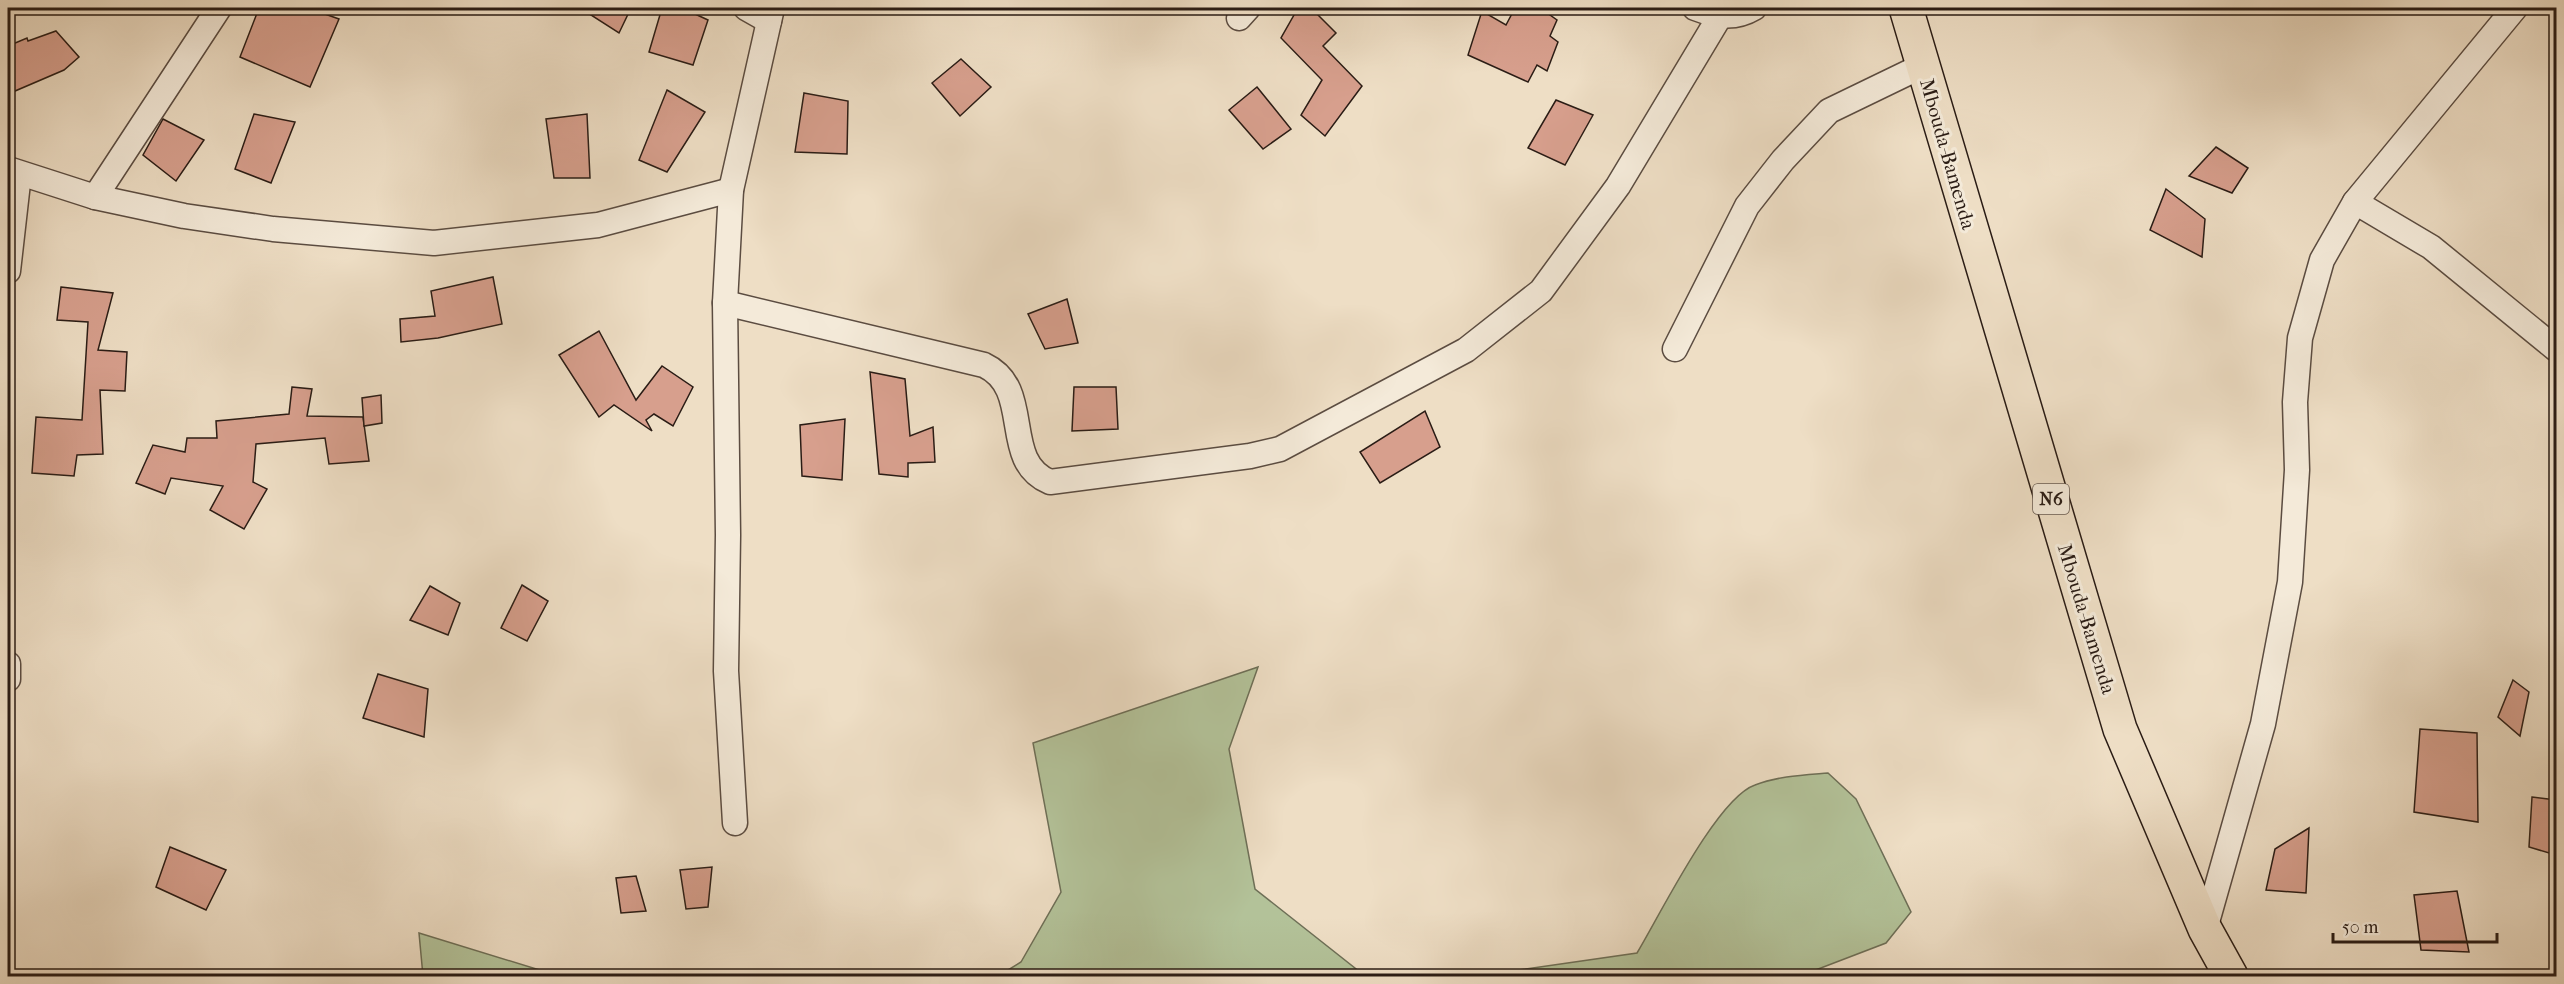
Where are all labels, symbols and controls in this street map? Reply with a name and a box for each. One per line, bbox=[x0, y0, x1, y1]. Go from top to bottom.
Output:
street label: Mbouda-Bamenda bbox=[1915, 76, 1980, 233]
road number: N6 bbox=[2033, 484, 2069, 514]
street label: Mbouda-Bamenda bbox=[2053, 541, 2120, 698]
scale bar bbox=[2333, 906, 2496, 944]
text: 50 m bbox=[2342, 917, 2379, 938]

